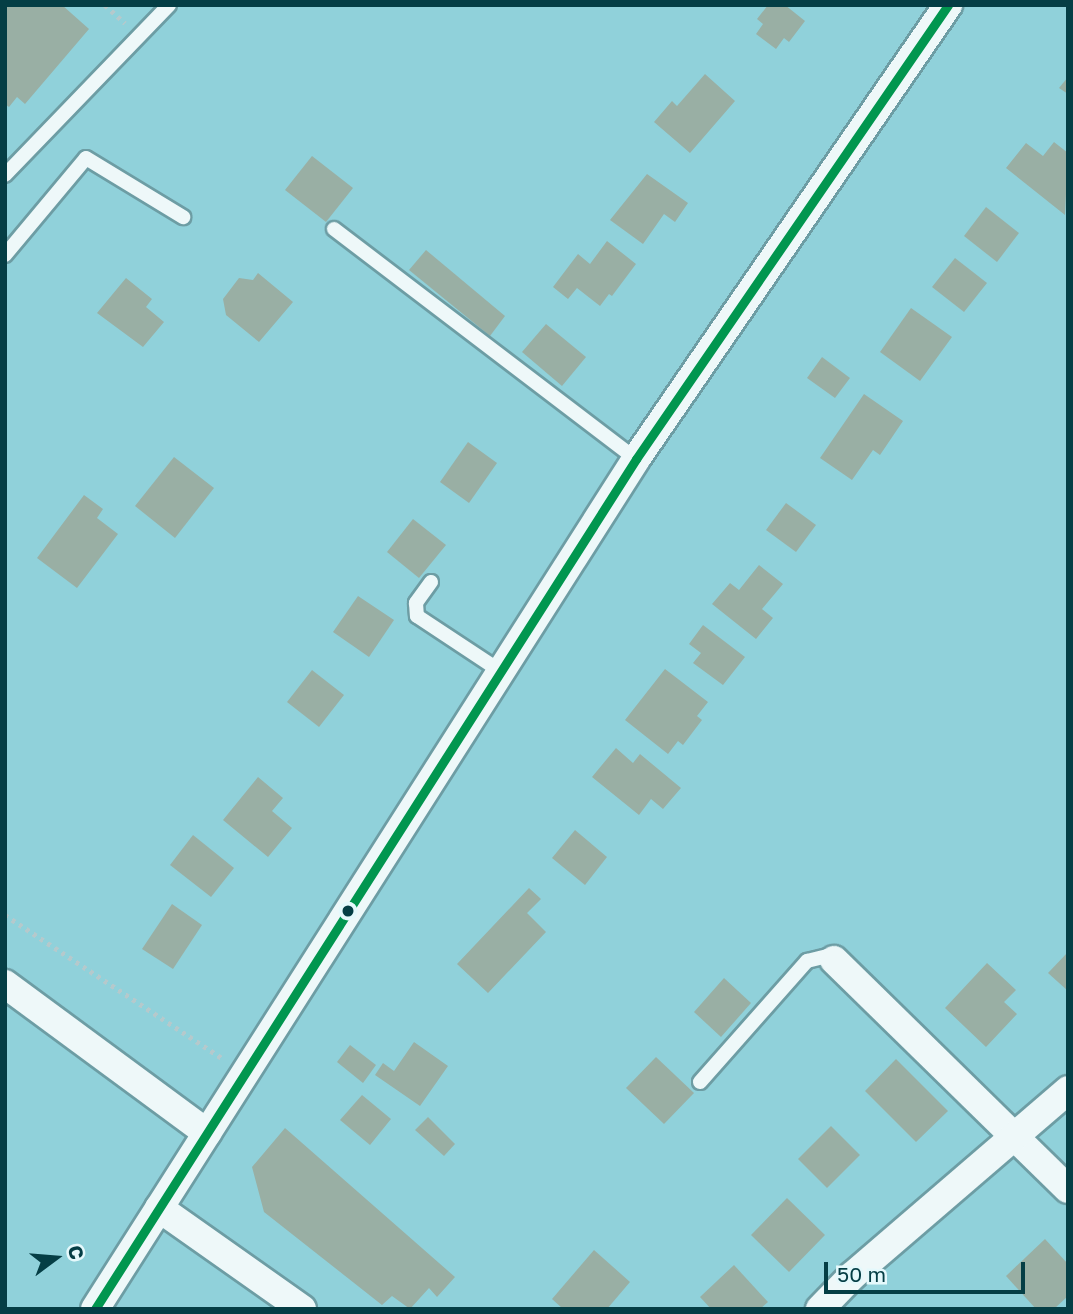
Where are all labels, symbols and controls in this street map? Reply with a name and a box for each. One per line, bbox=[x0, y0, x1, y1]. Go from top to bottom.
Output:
unlabelled marker bbox=[341, 904, 355, 918]
north arrow bbox=[21, 1223, 91, 1293]
text: С bbox=[64, 1242, 90, 1262]
scale bar bbox=[828, 1248, 1029, 1292]
text: 50 m bbox=[837, 1261, 886, 1287]

